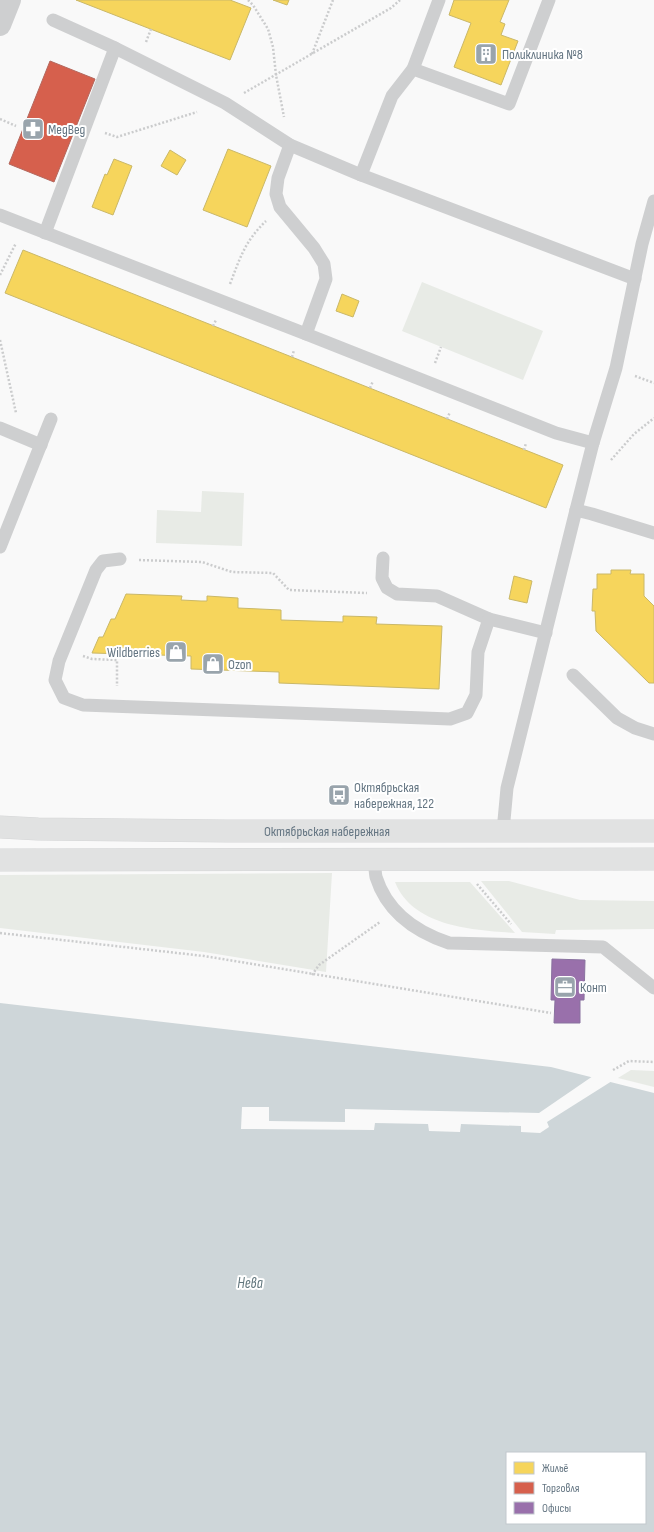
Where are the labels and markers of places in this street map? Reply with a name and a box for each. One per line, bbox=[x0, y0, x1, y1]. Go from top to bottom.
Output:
building icon: Поликлиника №8 bbox=[473, 41, 499, 67]
place label: Поликлиника №8 bbox=[502, 46, 583, 63]
pharmacy icon: МедВед bbox=[20, 116, 46, 142]
place label: МедВед bbox=[48, 121, 85, 138]
shop icon: Wildberries bbox=[163, 639, 189, 665]
place label: Wildberries bbox=[107, 644, 160, 661]
shop icon: Ozon bbox=[200, 651, 226, 677]
place label: Ozon bbox=[228, 656, 252, 673]
place label: Октябрьская набережная, 122 bbox=[354, 779, 434, 812]
bus stop icon: Октябрьская набережная, 122 bbox=[326, 782, 352, 808]
office icon: Конт bbox=[552, 974, 578, 1000]
place label: Конт bbox=[580, 979, 607, 996]

